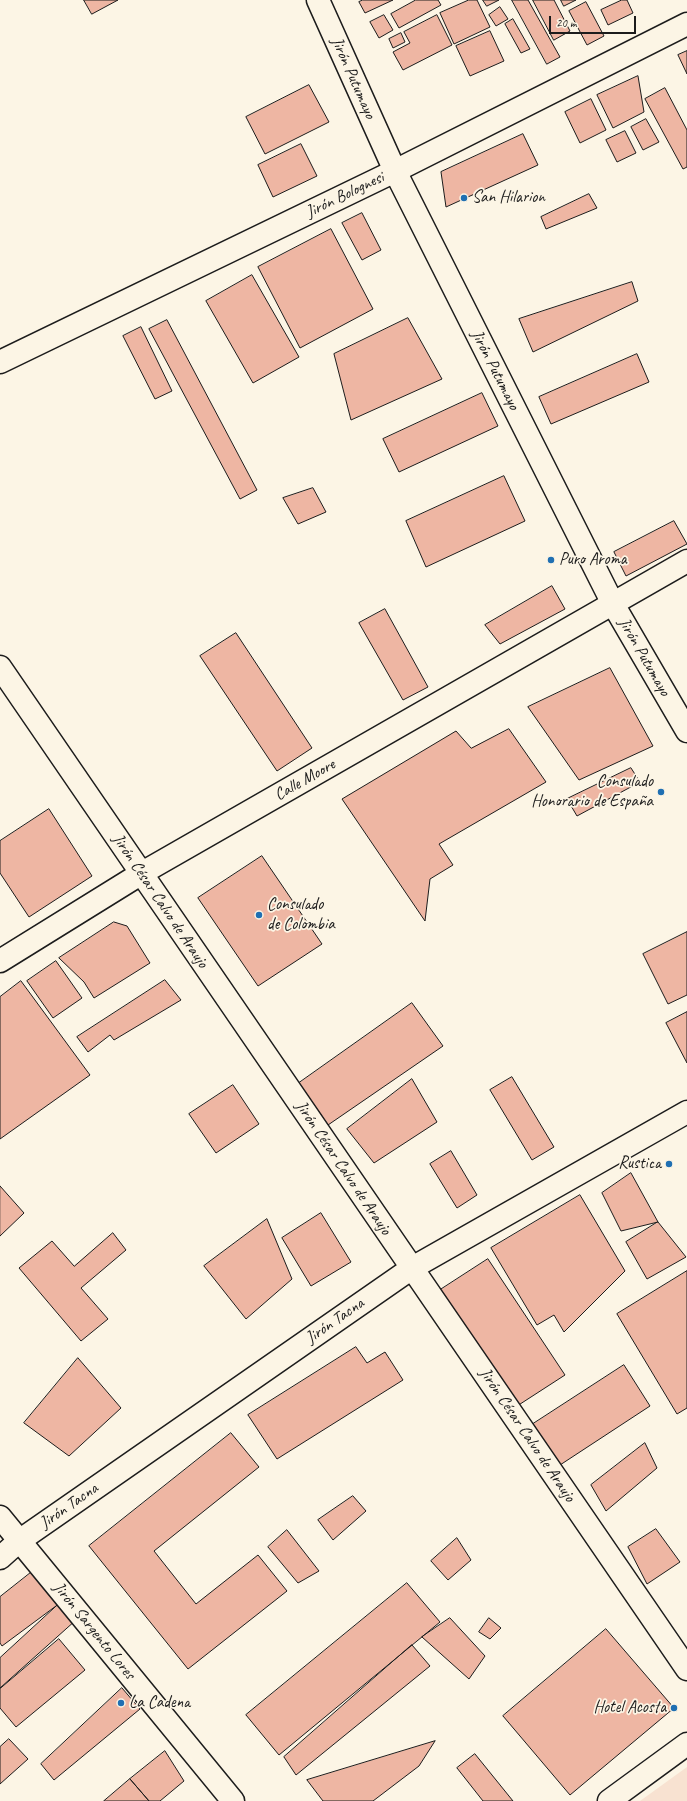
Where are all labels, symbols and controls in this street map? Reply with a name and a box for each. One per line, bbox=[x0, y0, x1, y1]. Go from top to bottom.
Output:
scale bar bbox=[551, 8, 638, 34]
text: 20 m bbox=[556, 15, 576, 31]
street label: Jirón Putumayo bbox=[326, 34, 380, 122]
street label: Jirón Bolognesi bbox=[303, 167, 387, 223]
place label: San Hilarion bbox=[472, 188, 545, 208]
marker: San Hilarion bbox=[459, 193, 469, 203]
street label: Jirón Putumayo bbox=[466, 327, 524, 413]
place label: Puro Aroma bbox=[559, 550, 627, 570]
marker: Puro Aroma bbox=[546, 555, 556, 565]
street label: Jirón Putumayo bbox=[613, 614, 675, 700]
street label: Calle Moore bbox=[271, 754, 339, 806]
place label: Consulado Honorario de España bbox=[531, 772, 653, 812]
marker: Consulado Honorario de España bbox=[656, 787, 666, 797]
street label: Jirón César Calvo de Araujo bbox=[108, 830, 212, 972]
place label: Consulado de Colombia bbox=[267, 895, 335, 935]
marker: Consulado de Colombia bbox=[254, 910, 264, 920]
street label: Jirón César Calvo de Araujo bbox=[291, 1097, 395, 1239]
place label: Rustica bbox=[618, 1154, 661, 1174]
marker: Rustica bbox=[664, 1159, 674, 1169]
street label: Jirón Tacna bbox=[302, 1294, 368, 1348]
street label: Jirón César Calvo de Araujo bbox=[475, 1364, 579, 1506]
street label: Jirón Tacna bbox=[36, 1479, 102, 1533]
street label: Jirón Sargento Lores bbox=[48, 1578, 140, 1684]
place label: La Cadena bbox=[129, 1693, 190, 1713]
marker: La Cadena bbox=[116, 1698, 126, 1708]
place label: Hotel Acosta bbox=[593, 1698, 666, 1718]
marker: Hotel Acosta bbox=[669, 1703, 679, 1713]

